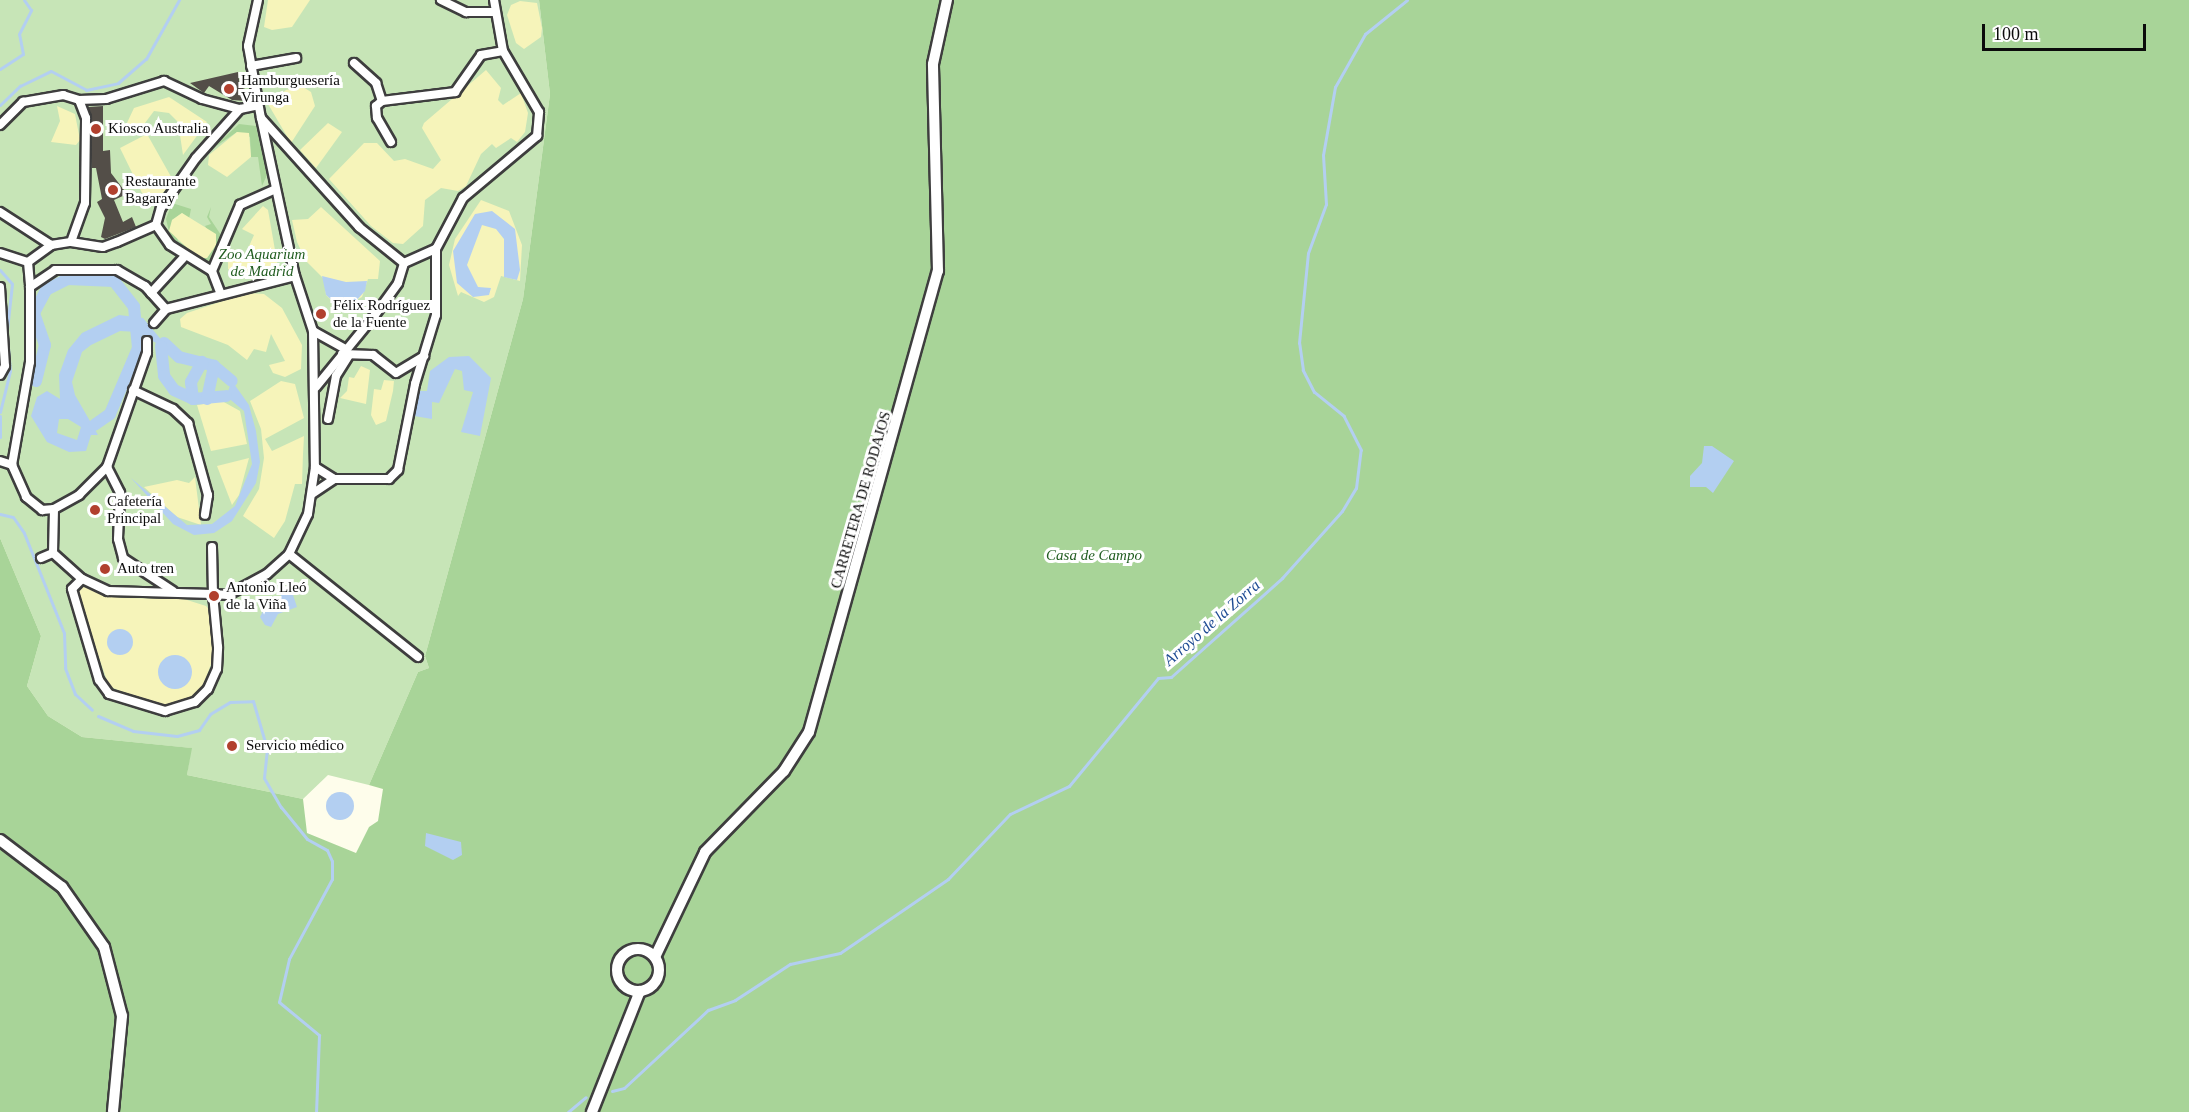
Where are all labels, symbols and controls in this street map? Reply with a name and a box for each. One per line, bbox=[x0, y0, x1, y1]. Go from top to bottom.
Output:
scale bar bbox=[1985, 12, 2148, 50]
text: 100 m bbox=[1993, 24, 2039, 44]
place label: Hamburguesería Virunga bbox=[241, 71, 340, 106]
marker: Hamburguesería Virunga bbox=[222, 82, 236, 96]
place label: Kiosco Australia bbox=[108, 120, 209, 138]
marker: Kiosco Australia bbox=[89, 122, 103, 136]
place label: Restaurante Bagaray bbox=[125, 172, 196, 207]
marker: Restaurante Bagaray bbox=[106, 183, 120, 197]
park label: Zoo Aquarium de Madrid bbox=[218, 245, 306, 280]
place label: Félix Rodríguez de la Fuente bbox=[333, 296, 430, 331]
marker: Félix Rodríguez de la Fuente bbox=[314, 307, 328, 321]
street label: CARRETERA DE RODAJOS bbox=[827, 409, 895, 591]
place label: Cafetería Principal bbox=[107, 492, 162, 527]
marker: Cafetería Principal bbox=[88, 503, 102, 517]
park label: Casa de Campo bbox=[1046, 547, 1142, 565]
place label: Auto tren bbox=[117, 560, 174, 578]
marker: Auto tren bbox=[98, 562, 112, 576]
water label: Arroyo de la Zorra bbox=[1160, 576, 1264, 670]
place label: Antonio Lleó de la Viña bbox=[226, 578, 306, 613]
marker: Antonio Lleó de la Viña bbox=[207, 589, 221, 603]
marker: Servicio médico bbox=[223, 737, 241, 755]
place label: Servicio médico bbox=[246, 737, 344, 755]

